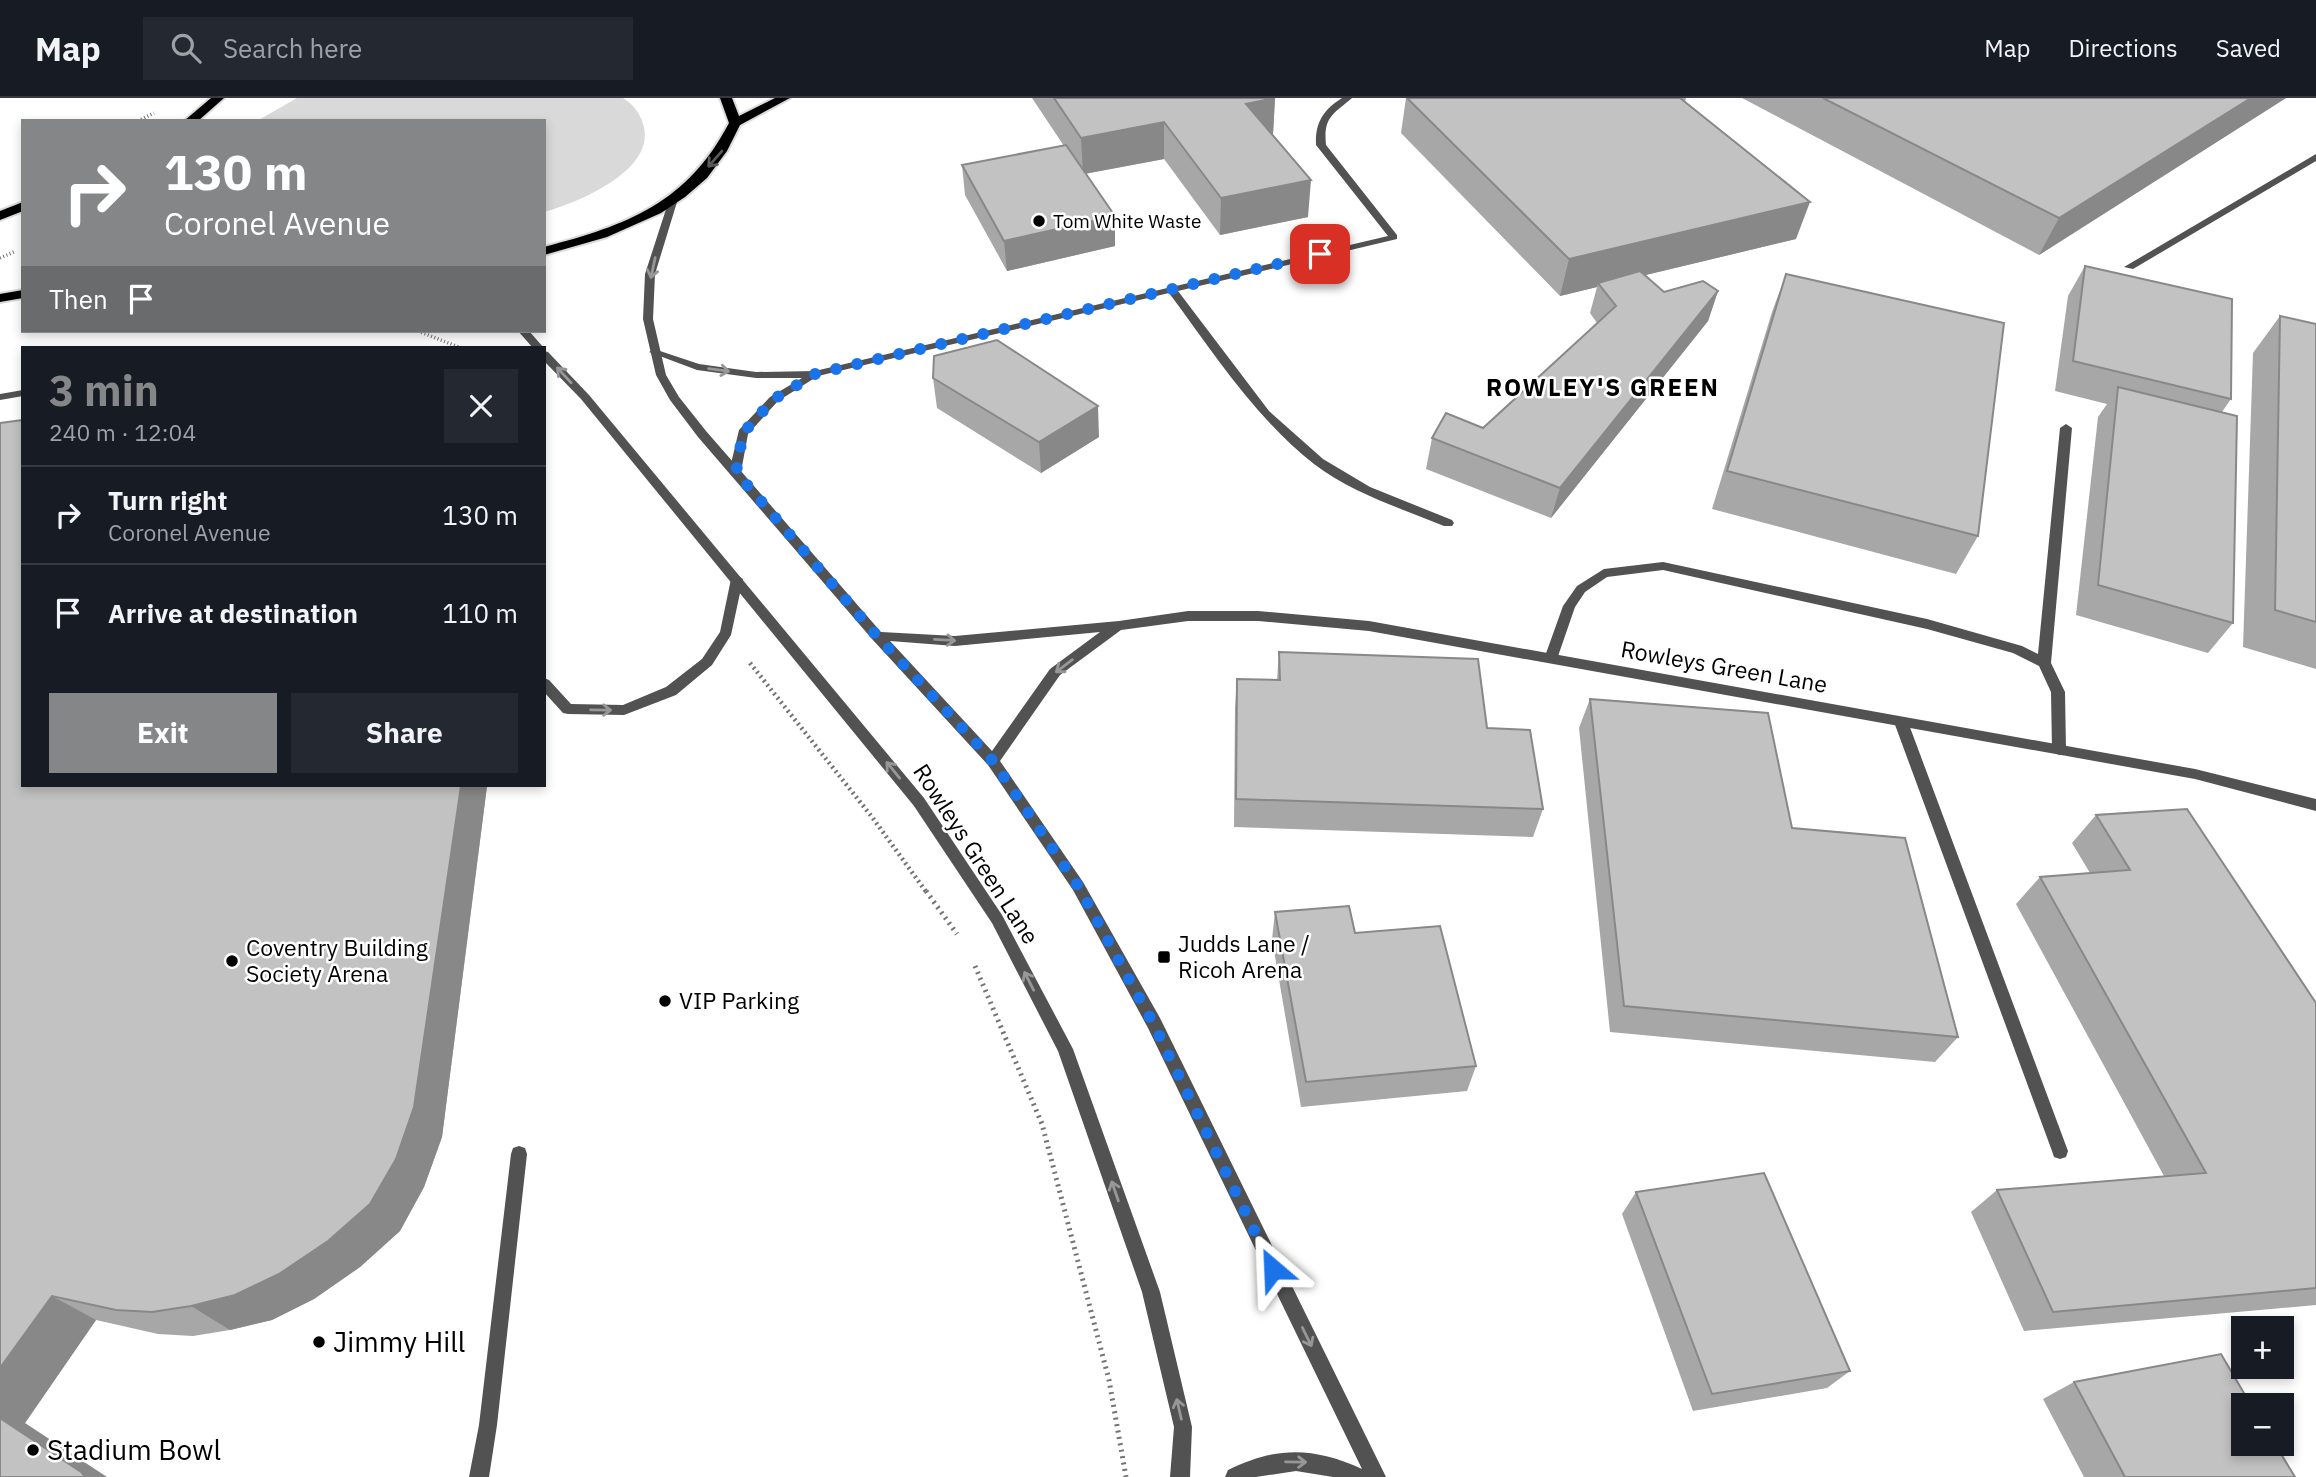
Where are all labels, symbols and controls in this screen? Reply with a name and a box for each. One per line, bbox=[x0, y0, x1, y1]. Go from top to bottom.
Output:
search box bbox=[143, 17, 633, 80]
text: Map bbox=[35, 27, 101, 70]
icon: search bbox=[167, 29, 205, 67]
text: Search here bbox=[223, 31, 362, 65]
text: Map bbox=[1984, 32, 2030, 64]
text: Directions bbox=[2068, 32, 2178, 64]
text: Saved bbox=[2216, 32, 2281, 64]
text: 130 m bbox=[164, 140, 308, 203]
icon: right bbox=[49, 147, 140, 238]
one-way arrow bbox=[707, 150, 723, 168]
text: Coronel Avenue bbox=[164, 202, 390, 244]
place label: Tom White Waste bbox=[1053, 209, 1201, 233]
marker: Tom White Waste bbox=[1031, 213, 1047, 229]
pin bbox=[1290, 224, 1350, 284]
icon: arrive bbox=[1301, 235, 1339, 273]
one-way arrow bbox=[645, 256, 659, 279]
icon: arrive bbox=[122, 280, 160, 318]
text: Then bbox=[49, 282, 108, 316]
text: 3 min bbox=[49, 363, 159, 418]
one-way arrow bbox=[707, 364, 730, 377]
one-way arrow bbox=[556, 367, 573, 384]
button: close bbox=[444, 369, 518, 443]
district label: ROWLEY'S GREEN bbox=[1486, 371, 1720, 403]
text: 240 m · 12:04 bbox=[49, 417, 196, 447]
text: Turn right bbox=[108, 483, 227, 517]
icon: right bbox=[49, 496, 87, 534]
text: 130 m bbox=[442, 498, 518, 532]
text: Coronel Avenue bbox=[108, 517, 271, 547]
icon: arrive bbox=[49, 594, 87, 632]
text: Arrive at destination bbox=[108, 596, 358, 630]
text: 110 m bbox=[442, 596, 518, 630]
one-way arrow bbox=[934, 633, 957, 646]
street label: Rowleys Green Lane bbox=[1619, 633, 1830, 699]
one-way arrow bbox=[1055, 658, 1074, 673]
button: Exit bbox=[49, 693, 277, 773]
button: Share bbox=[291, 693, 518, 773]
one-way arrow bbox=[590, 703, 613, 716]
street label: Rowleys Green Lane bbox=[907, 758, 1046, 949]
one-way arrow bbox=[886, 761, 901, 779]
place label: Judds Lane / Ricoh Arena bbox=[1178, 928, 1310, 984]
place label: Coventry Building Society Arena bbox=[246, 932, 428, 988]
marker: Judds Lane / Ricoh Arena bbox=[1156, 949, 1172, 965]
marker: Coventry Building Society Arena bbox=[224, 953, 240, 969]
one-way arrow bbox=[1022, 971, 1036, 992]
place label: VIP Parking bbox=[679, 985, 799, 1015]
marker: VIP Parking bbox=[657, 993, 673, 1009]
one-way arrow bbox=[1108, 1181, 1120, 1203]
position arrow bbox=[1236, 1232, 1310, 1306]
map controls bbox=[2231, 1316, 2294, 1456]
button: + bbox=[2231, 1316, 2294, 1379]
place label: Jimmy Hill bbox=[333, 1323, 465, 1360]
one-way arrow bbox=[1301, 1326, 1315, 1347]
marker: Jimmy Hill bbox=[311, 1334, 327, 1350]
button: − bbox=[2231, 1393, 2294, 1456]
one-way arrow bbox=[1172, 1398, 1185, 1421]
place label: Stadium Bowl bbox=[47, 1431, 221, 1468]
marker: Stadium Bowl bbox=[25, 1442, 41, 1458]
one-way arrow bbox=[1284, 1455, 1307, 1469]

